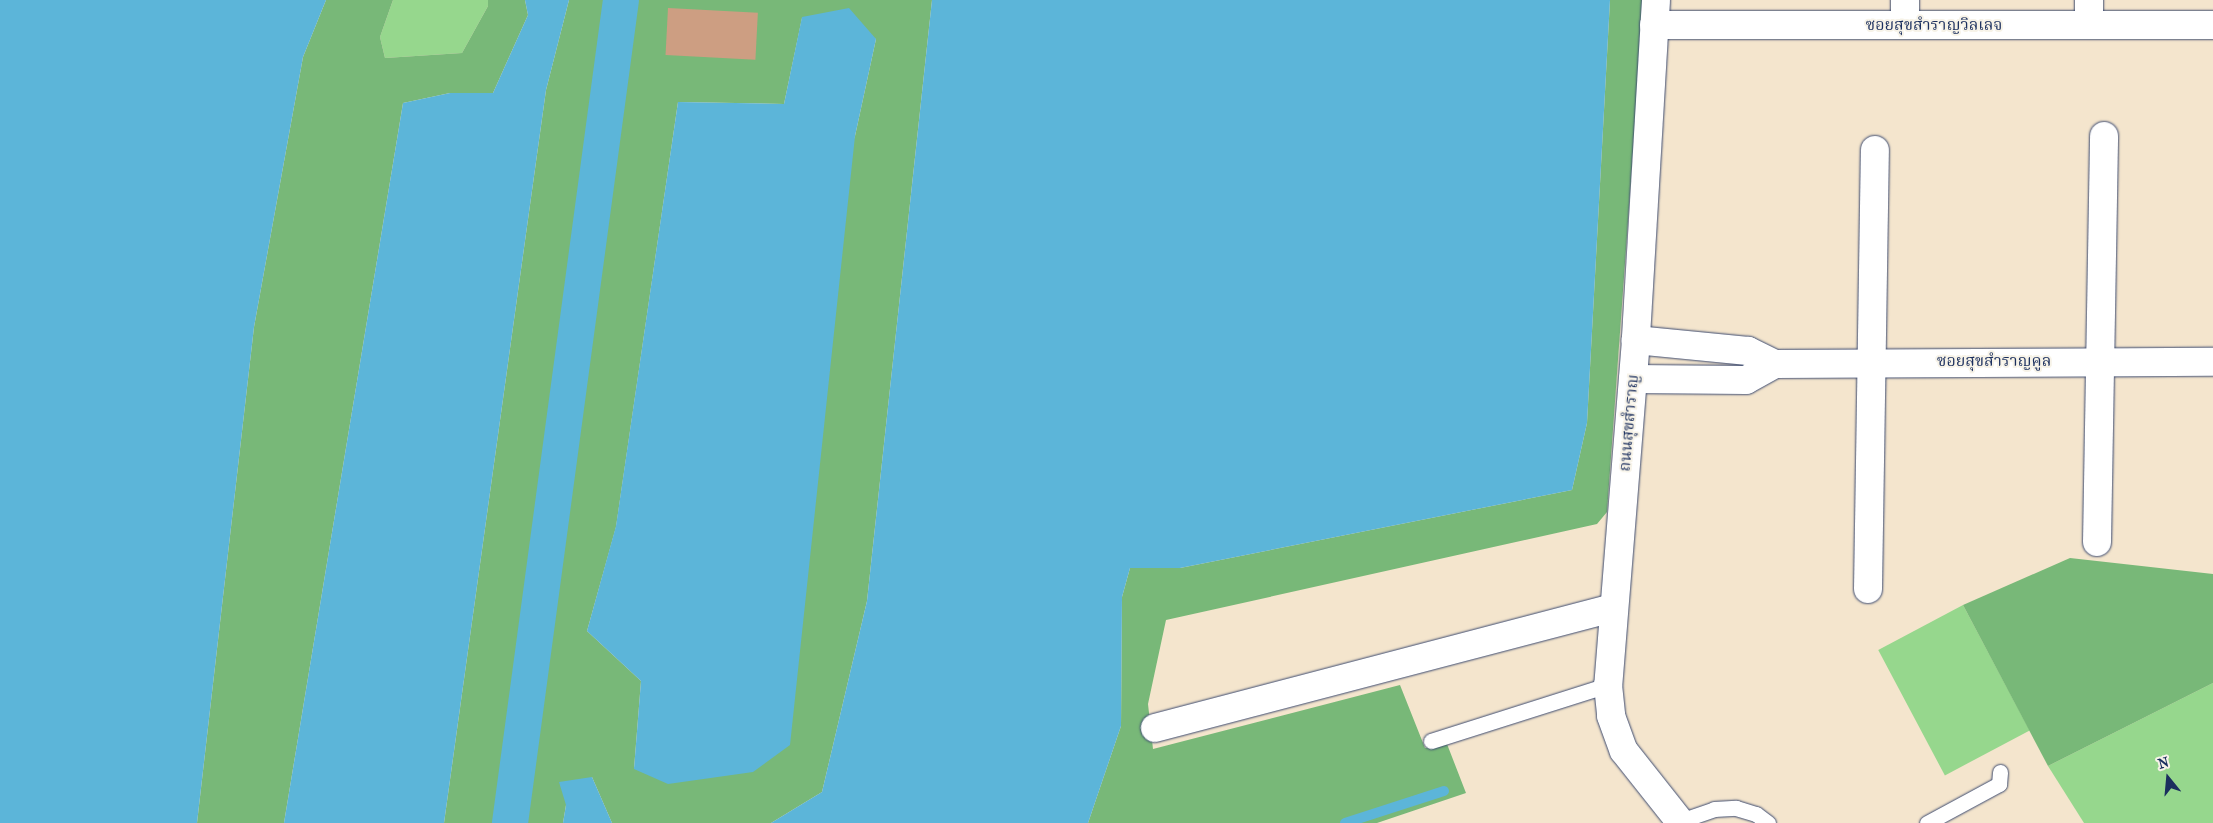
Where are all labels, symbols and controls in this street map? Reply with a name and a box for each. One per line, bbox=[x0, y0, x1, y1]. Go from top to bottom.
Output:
street label: ซอยสุขสำราญวิลเลจ bbox=[1865, 15, 2003, 35]
street label: ซอยสุขสำราญคูล bbox=[1937, 351, 2051, 371]
street label: ถนนสุขสำราญ bbox=[1615, 374, 1643, 472]
north arrow bbox=[2143, 753, 2193, 803]
text: N bbox=[2156, 753, 2171, 773]

